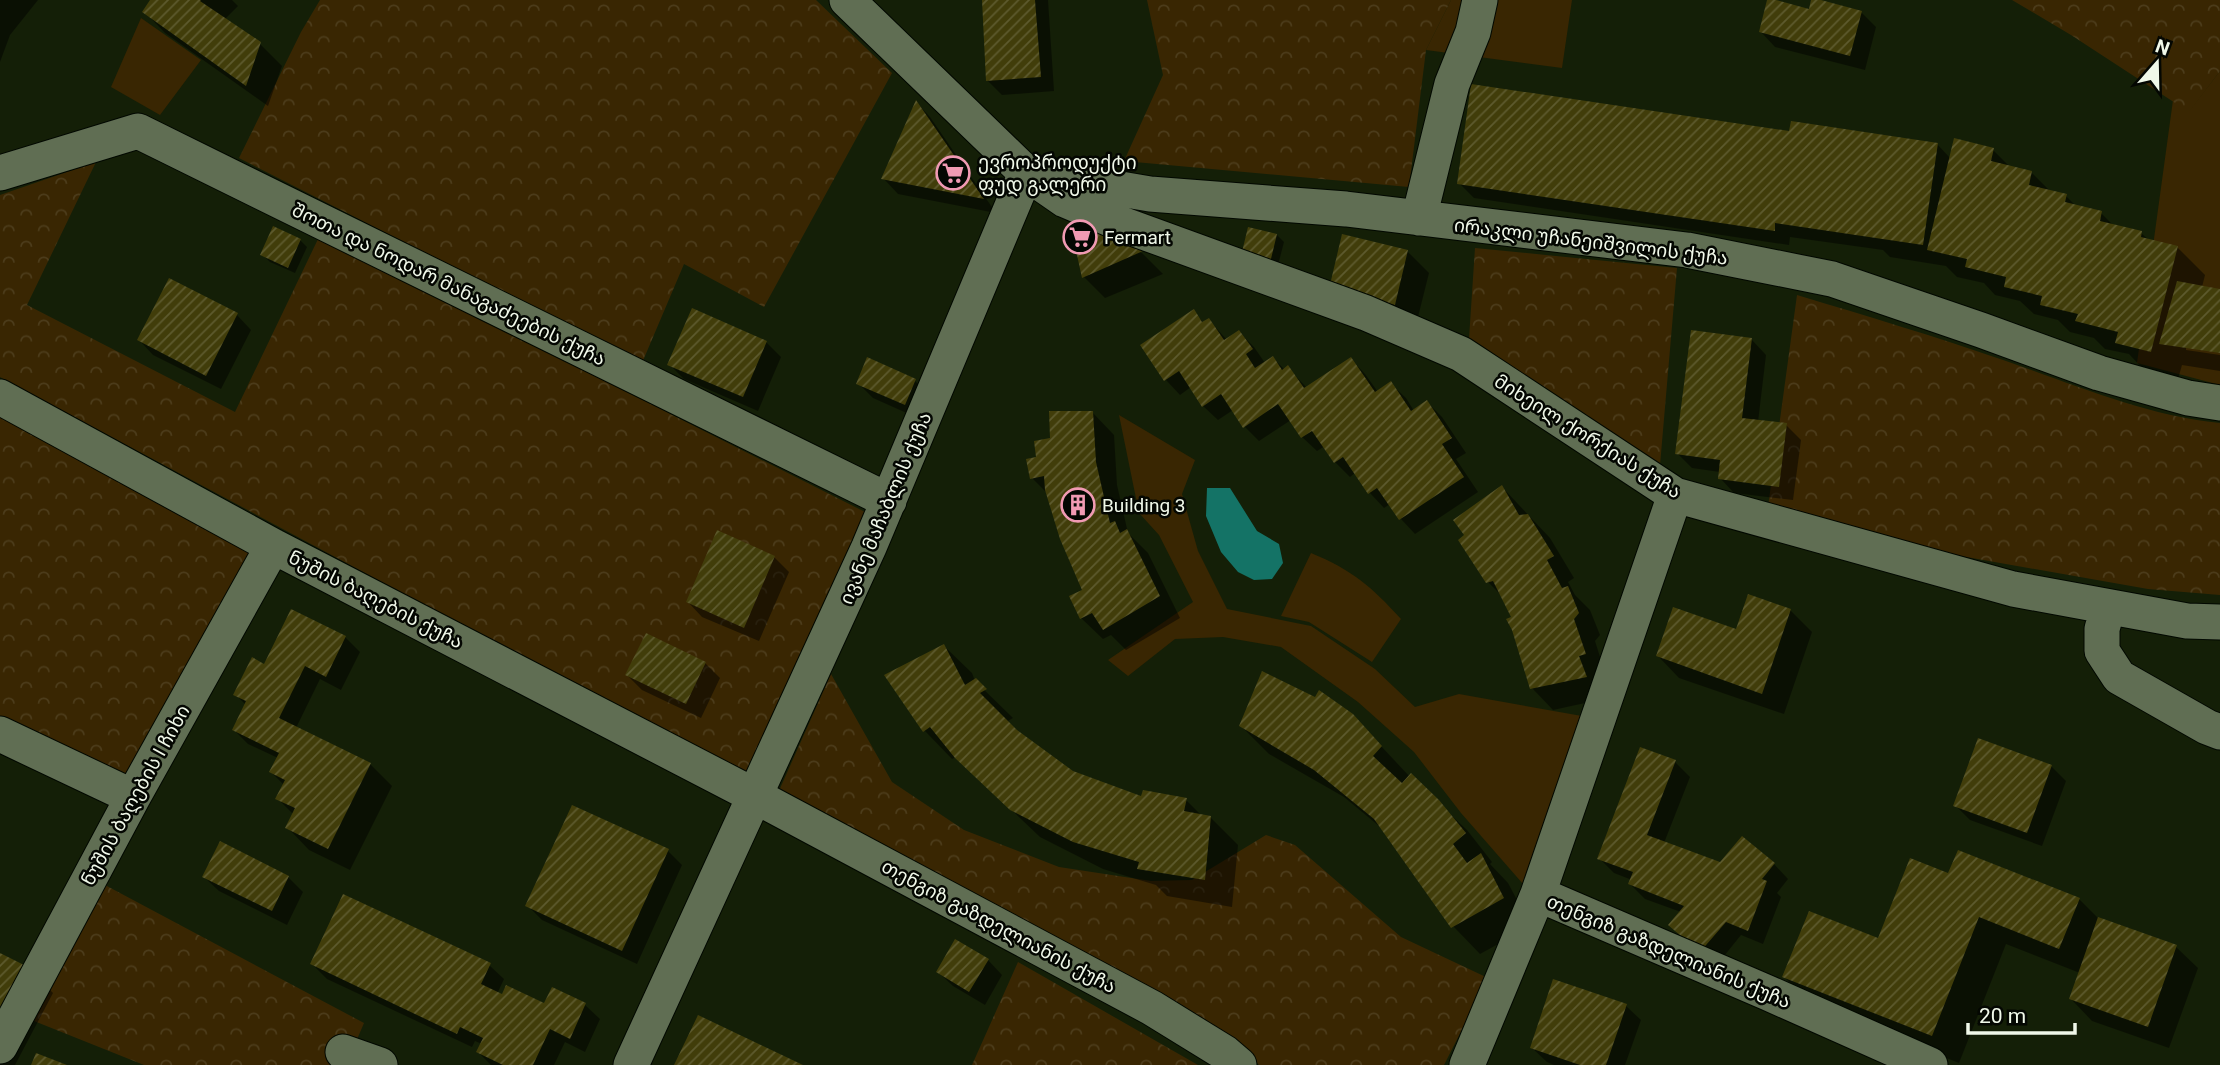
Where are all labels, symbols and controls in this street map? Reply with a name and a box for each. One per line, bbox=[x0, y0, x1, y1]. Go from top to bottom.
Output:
north arrow bbox=[2122, 28, 2192, 98]
text: N bbox=[2152, 34, 2173, 61]
place label: ევროპროდუქტი ფუდ გალერი bbox=[978, 151, 1137, 197]
supermarket icon: ევროპროდუქტი ფუდ გალერი bbox=[934, 154, 972, 192]
street label: შოთა და ნოდარ მანაგაძეების ქუჩა bbox=[288, 198, 609, 371]
street label: ირაკლი უჩანეიშვილის ქუჩა bbox=[1453, 213, 1729, 271]
supermarket icon: Fermart bbox=[1061, 218, 1099, 256]
place label: Fermart bbox=[1104, 226, 1171, 249]
street label: მიხეილ ქორქიას ქუჩა bbox=[1490, 369, 1685, 504]
street label: ივანე მაჩაბლის ქუჩა bbox=[835, 409, 937, 608]
building icon: Building 3 bbox=[1059, 486, 1097, 524]
place label: Building 3 bbox=[1102, 494, 1185, 517]
street label: ნუშის ბაღების ქუჩა bbox=[284, 545, 467, 654]
street label: ნუშის ბაღების I ჩიხი bbox=[76, 701, 196, 890]
street label: თენგიზ გაზდელიანის ქუჩა bbox=[877, 855, 1120, 999]
street label: თენგიზ გაზდელიანის ქუჩა bbox=[1543, 890, 1794, 1014]
scale bar bbox=[1968, 992, 2075, 1036]
text: 20 m bbox=[1979, 1004, 2026, 1028]

